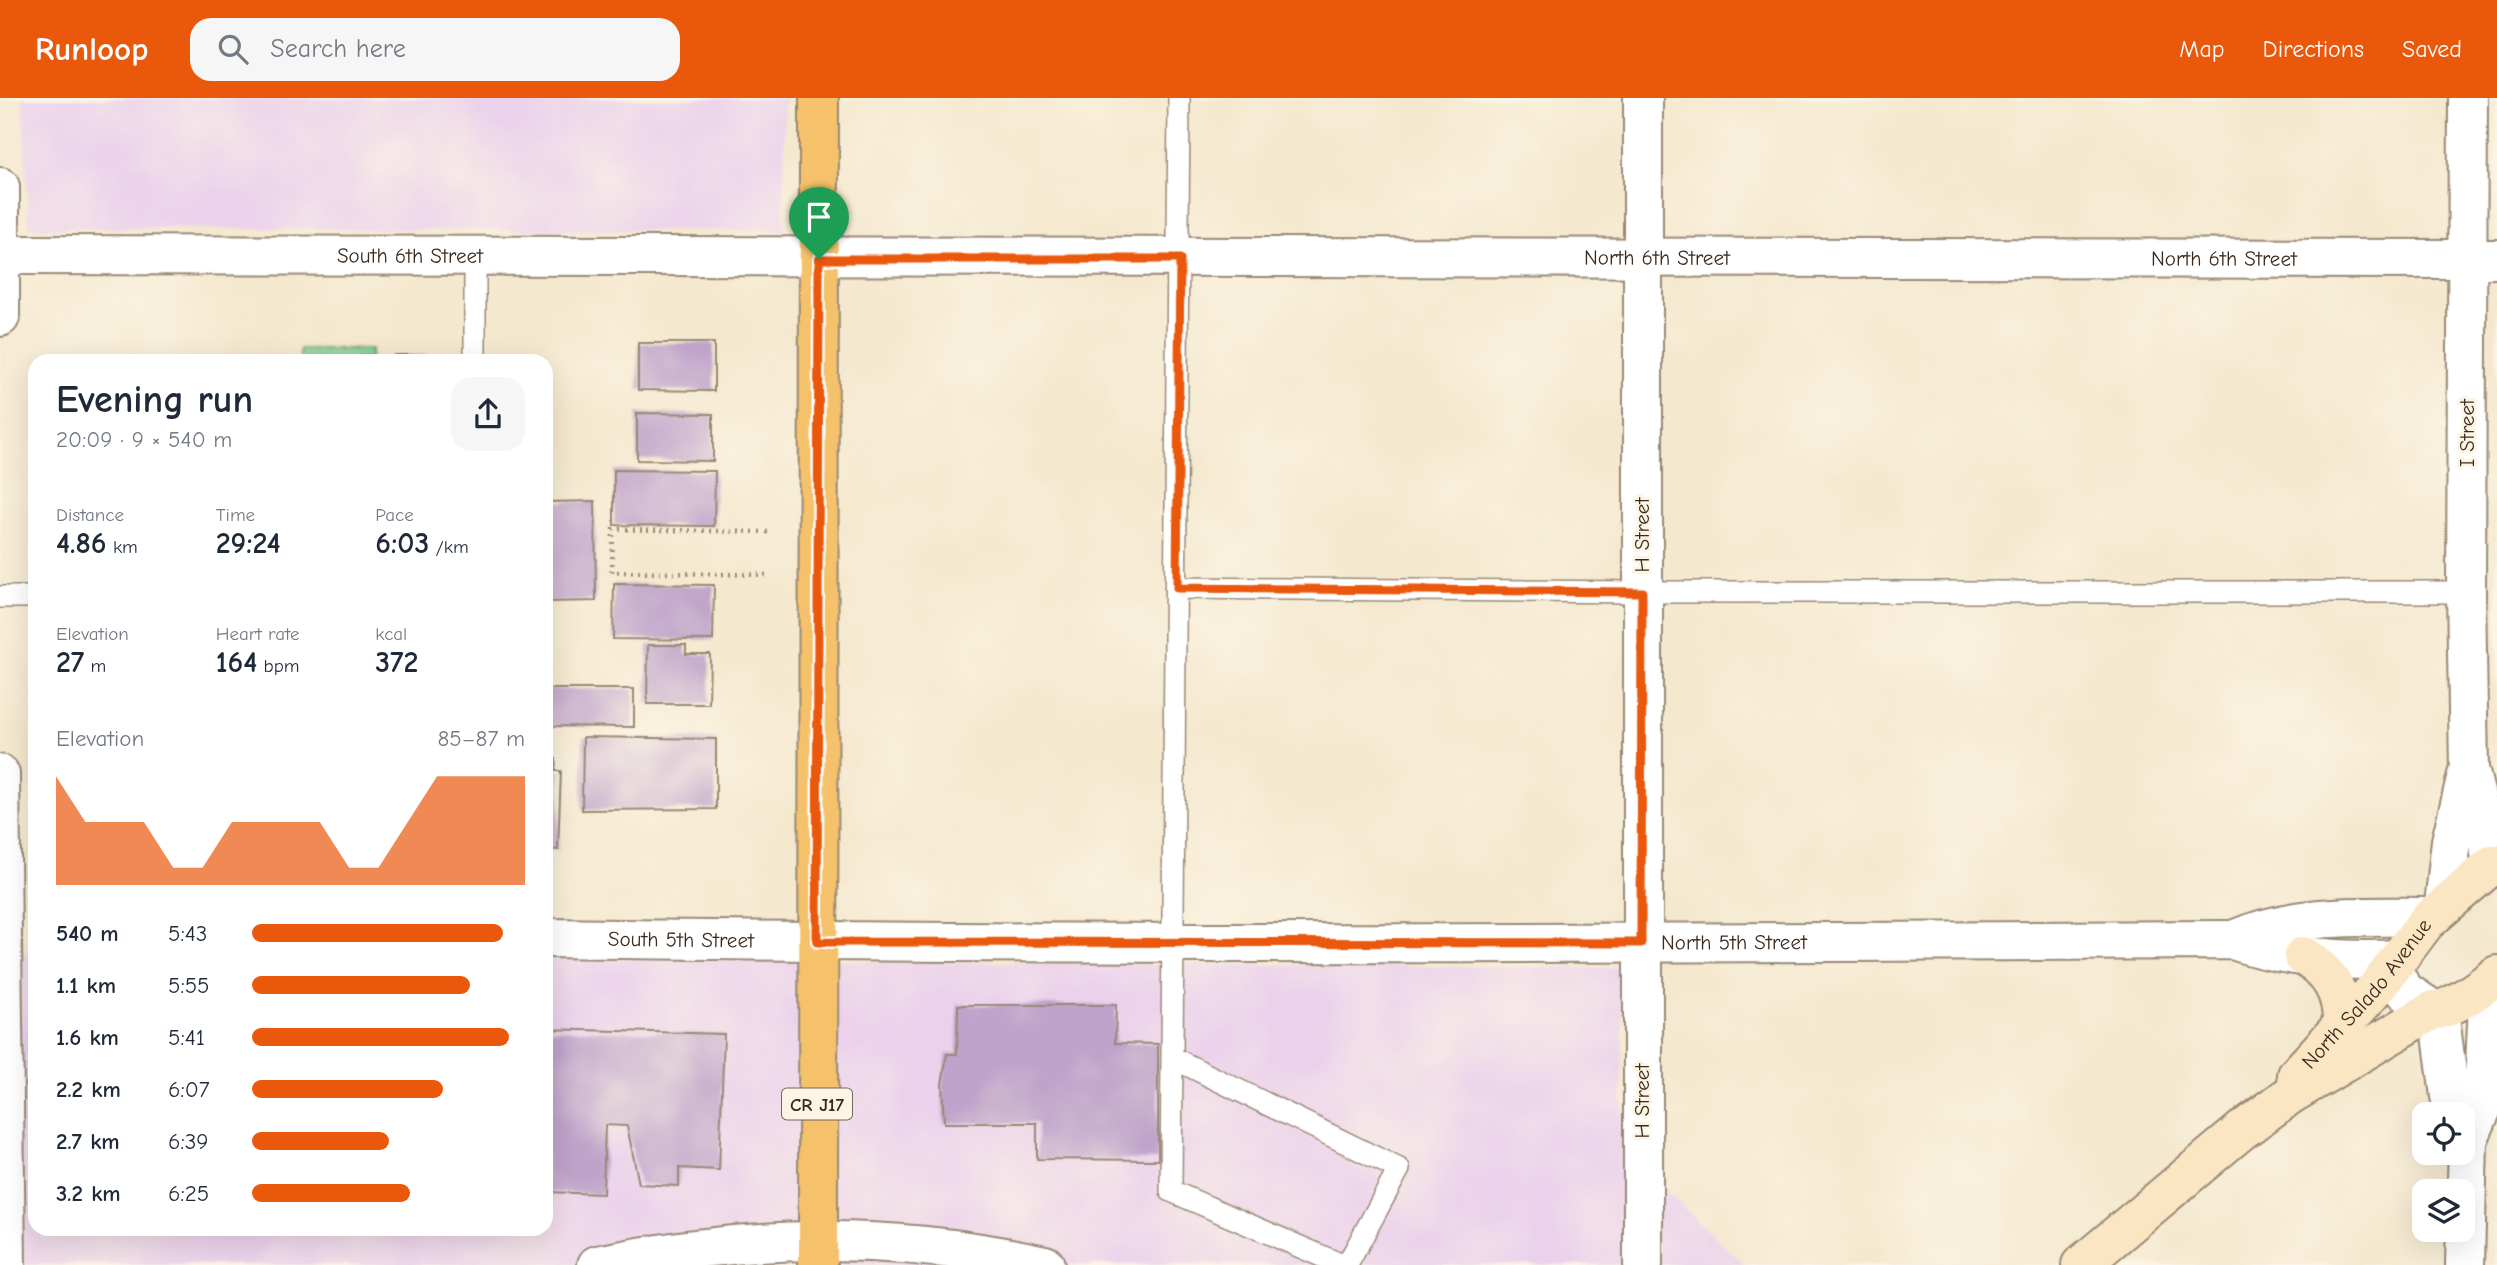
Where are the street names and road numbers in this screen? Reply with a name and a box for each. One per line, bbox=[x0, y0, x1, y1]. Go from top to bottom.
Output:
street label: South 6th Street bbox=[337, 244, 484, 268]
street label: North 6th Street bbox=[1584, 246, 1731, 270]
street label: North 6th Street bbox=[2151, 246, 2298, 271]
street label: I Street bbox=[2455, 398, 2479, 467]
street label: H Street bbox=[1630, 497, 1654, 572]
street label: North Salado Avenue bbox=[2297, 914, 2436, 1074]
street label: South 5th Street bbox=[608, 927, 755, 952]
street label: North 5th Street bbox=[1661, 930, 1808, 955]
street label: H Street bbox=[1630, 1063, 1654, 1138]
road number: CR J17 bbox=[782, 1088, 852, 1120]

